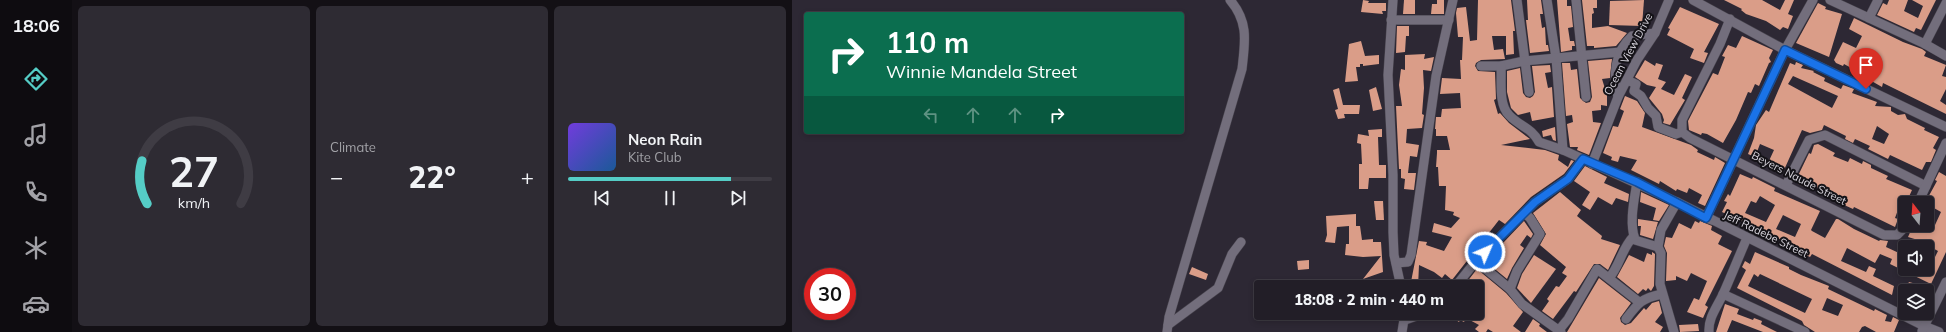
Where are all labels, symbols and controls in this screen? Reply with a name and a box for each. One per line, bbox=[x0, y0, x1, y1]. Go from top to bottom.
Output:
street label: Ocean View Drive bbox=[1600, 11, 1656, 97]
text: 18:06 bbox=[12, 14, 60, 37]
text: 110 m bbox=[886, 25, 969, 60]
icon: right bbox=[820, 28, 872, 80]
pin bbox=[1849, 48, 1883, 89]
icon: arrive bbox=[1855, 54, 1877, 76]
text: Winnie Mandela Street bbox=[886, 60, 1077, 83]
icon: directions bbox=[22, 65, 50, 93]
icon: left bbox=[920, 104, 942, 126]
icon: ahead bbox=[962, 104, 984, 126]
icon: ahead bbox=[1004, 104, 1026, 126]
icon: right bbox=[1046, 104, 1068, 126]
icon: music bbox=[22, 121, 50, 149]
text: Neon Rain bbox=[628, 130, 702, 149]
text: Climate bbox=[330, 139, 376, 155]
text: 27 bbox=[169, 145, 219, 197]
street label: Beyers Naude Street bbox=[1749, 148, 1849, 208]
text: Kite Club bbox=[628, 149, 682, 165]
text: 22° bbox=[408, 158, 456, 196]
text: − bbox=[330, 163, 343, 191]
text: + bbox=[521, 163, 534, 191]
icon: phone bbox=[22, 178, 50, 206]
icon: previous bbox=[591, 187, 613, 209]
icon: pause bbox=[659, 187, 681, 209]
icon: next bbox=[727, 187, 749, 209]
text: km/h bbox=[178, 194, 210, 212]
north arrow bbox=[1898, 196, 1934, 232]
map controls bbox=[1898, 196, 1934, 320]
street label: Jeff Radebe Street bbox=[1721, 207, 1811, 261]
position arrow bbox=[1464, 231, 1506, 273]
icon: climate bbox=[22, 234, 50, 262]
button: sound bbox=[1898, 240, 1934, 276]
speed limit sign: 30 bbox=[804, 268, 856, 320]
button: layers bbox=[1898, 284, 1934, 320]
icon: car bbox=[22, 290, 50, 318]
text: 18:08 · 2 min · 440 m bbox=[1294, 290, 1444, 309]

